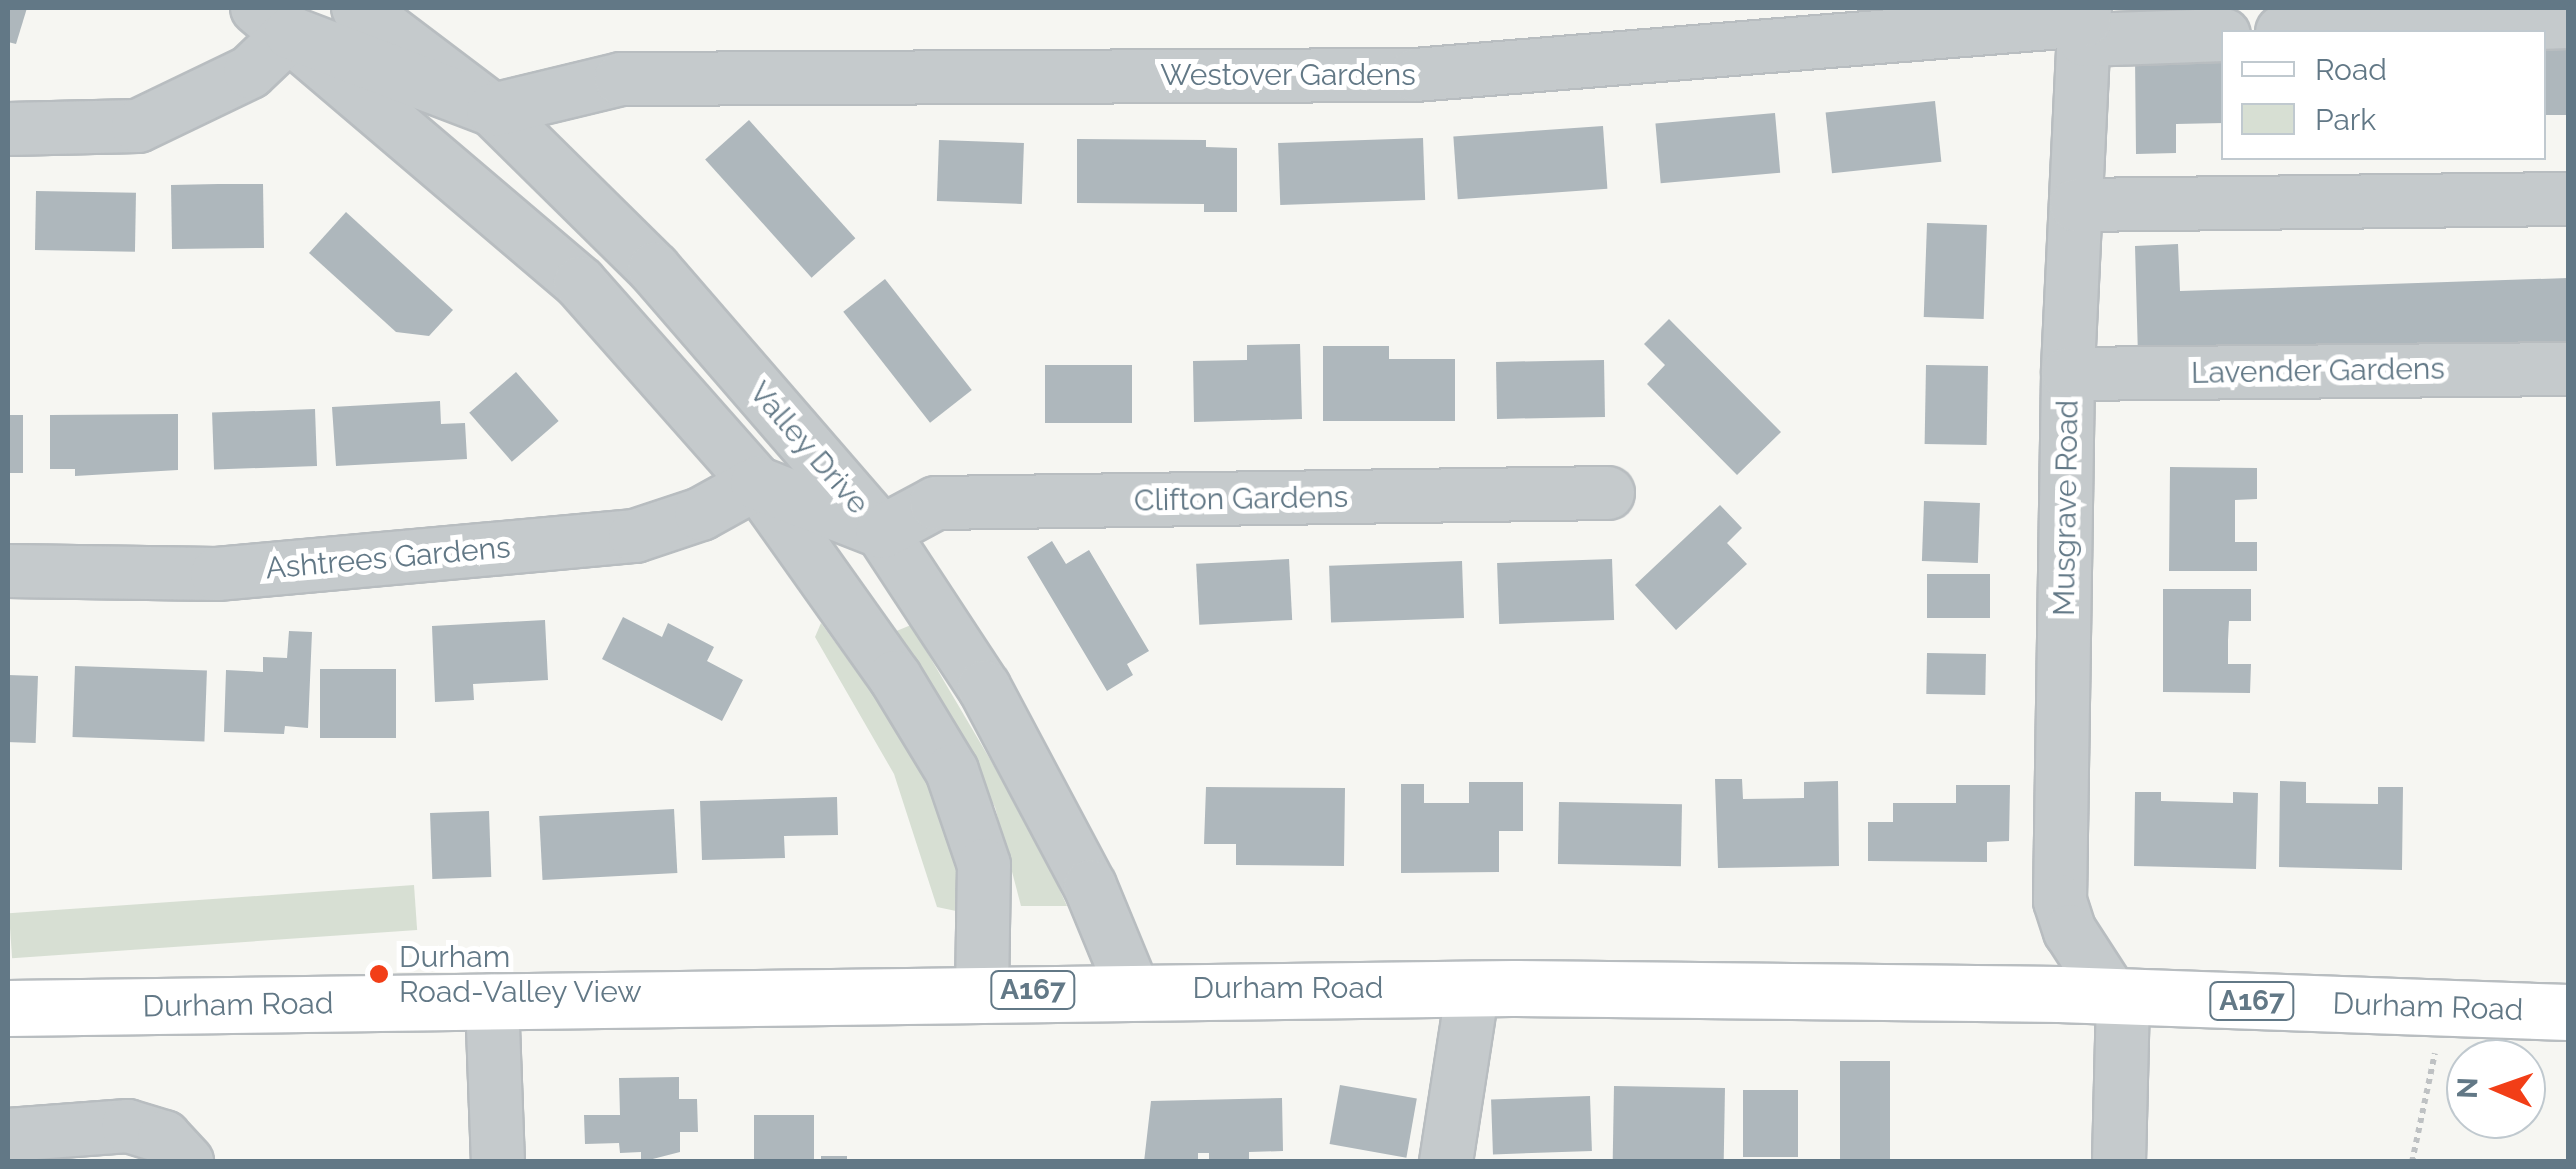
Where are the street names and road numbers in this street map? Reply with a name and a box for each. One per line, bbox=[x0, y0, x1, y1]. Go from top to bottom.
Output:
street label: Westover Gardens bbox=[1160, 57, 1416, 93]
street label: Lavender Gardens bbox=[2190, 351, 2446, 391]
street label: Valley Drive bbox=[742, 374, 876, 522]
street label: Musgrave Road bbox=[2046, 400, 2086, 616]
street label: Clifton Gardens bbox=[1134, 479, 1348, 519]
street label: Ashtrees Gardens bbox=[264, 529, 512, 587]
road number: A167 bbox=[988, 967, 1078, 1013]
street label: Durham Road bbox=[1193, 970, 1383, 1006]
road number: A167 bbox=[2207, 978, 2297, 1024]
street label: Durham Road bbox=[142, 985, 334, 1025]
street label: Durham Road bbox=[2332, 986, 2524, 1028]

